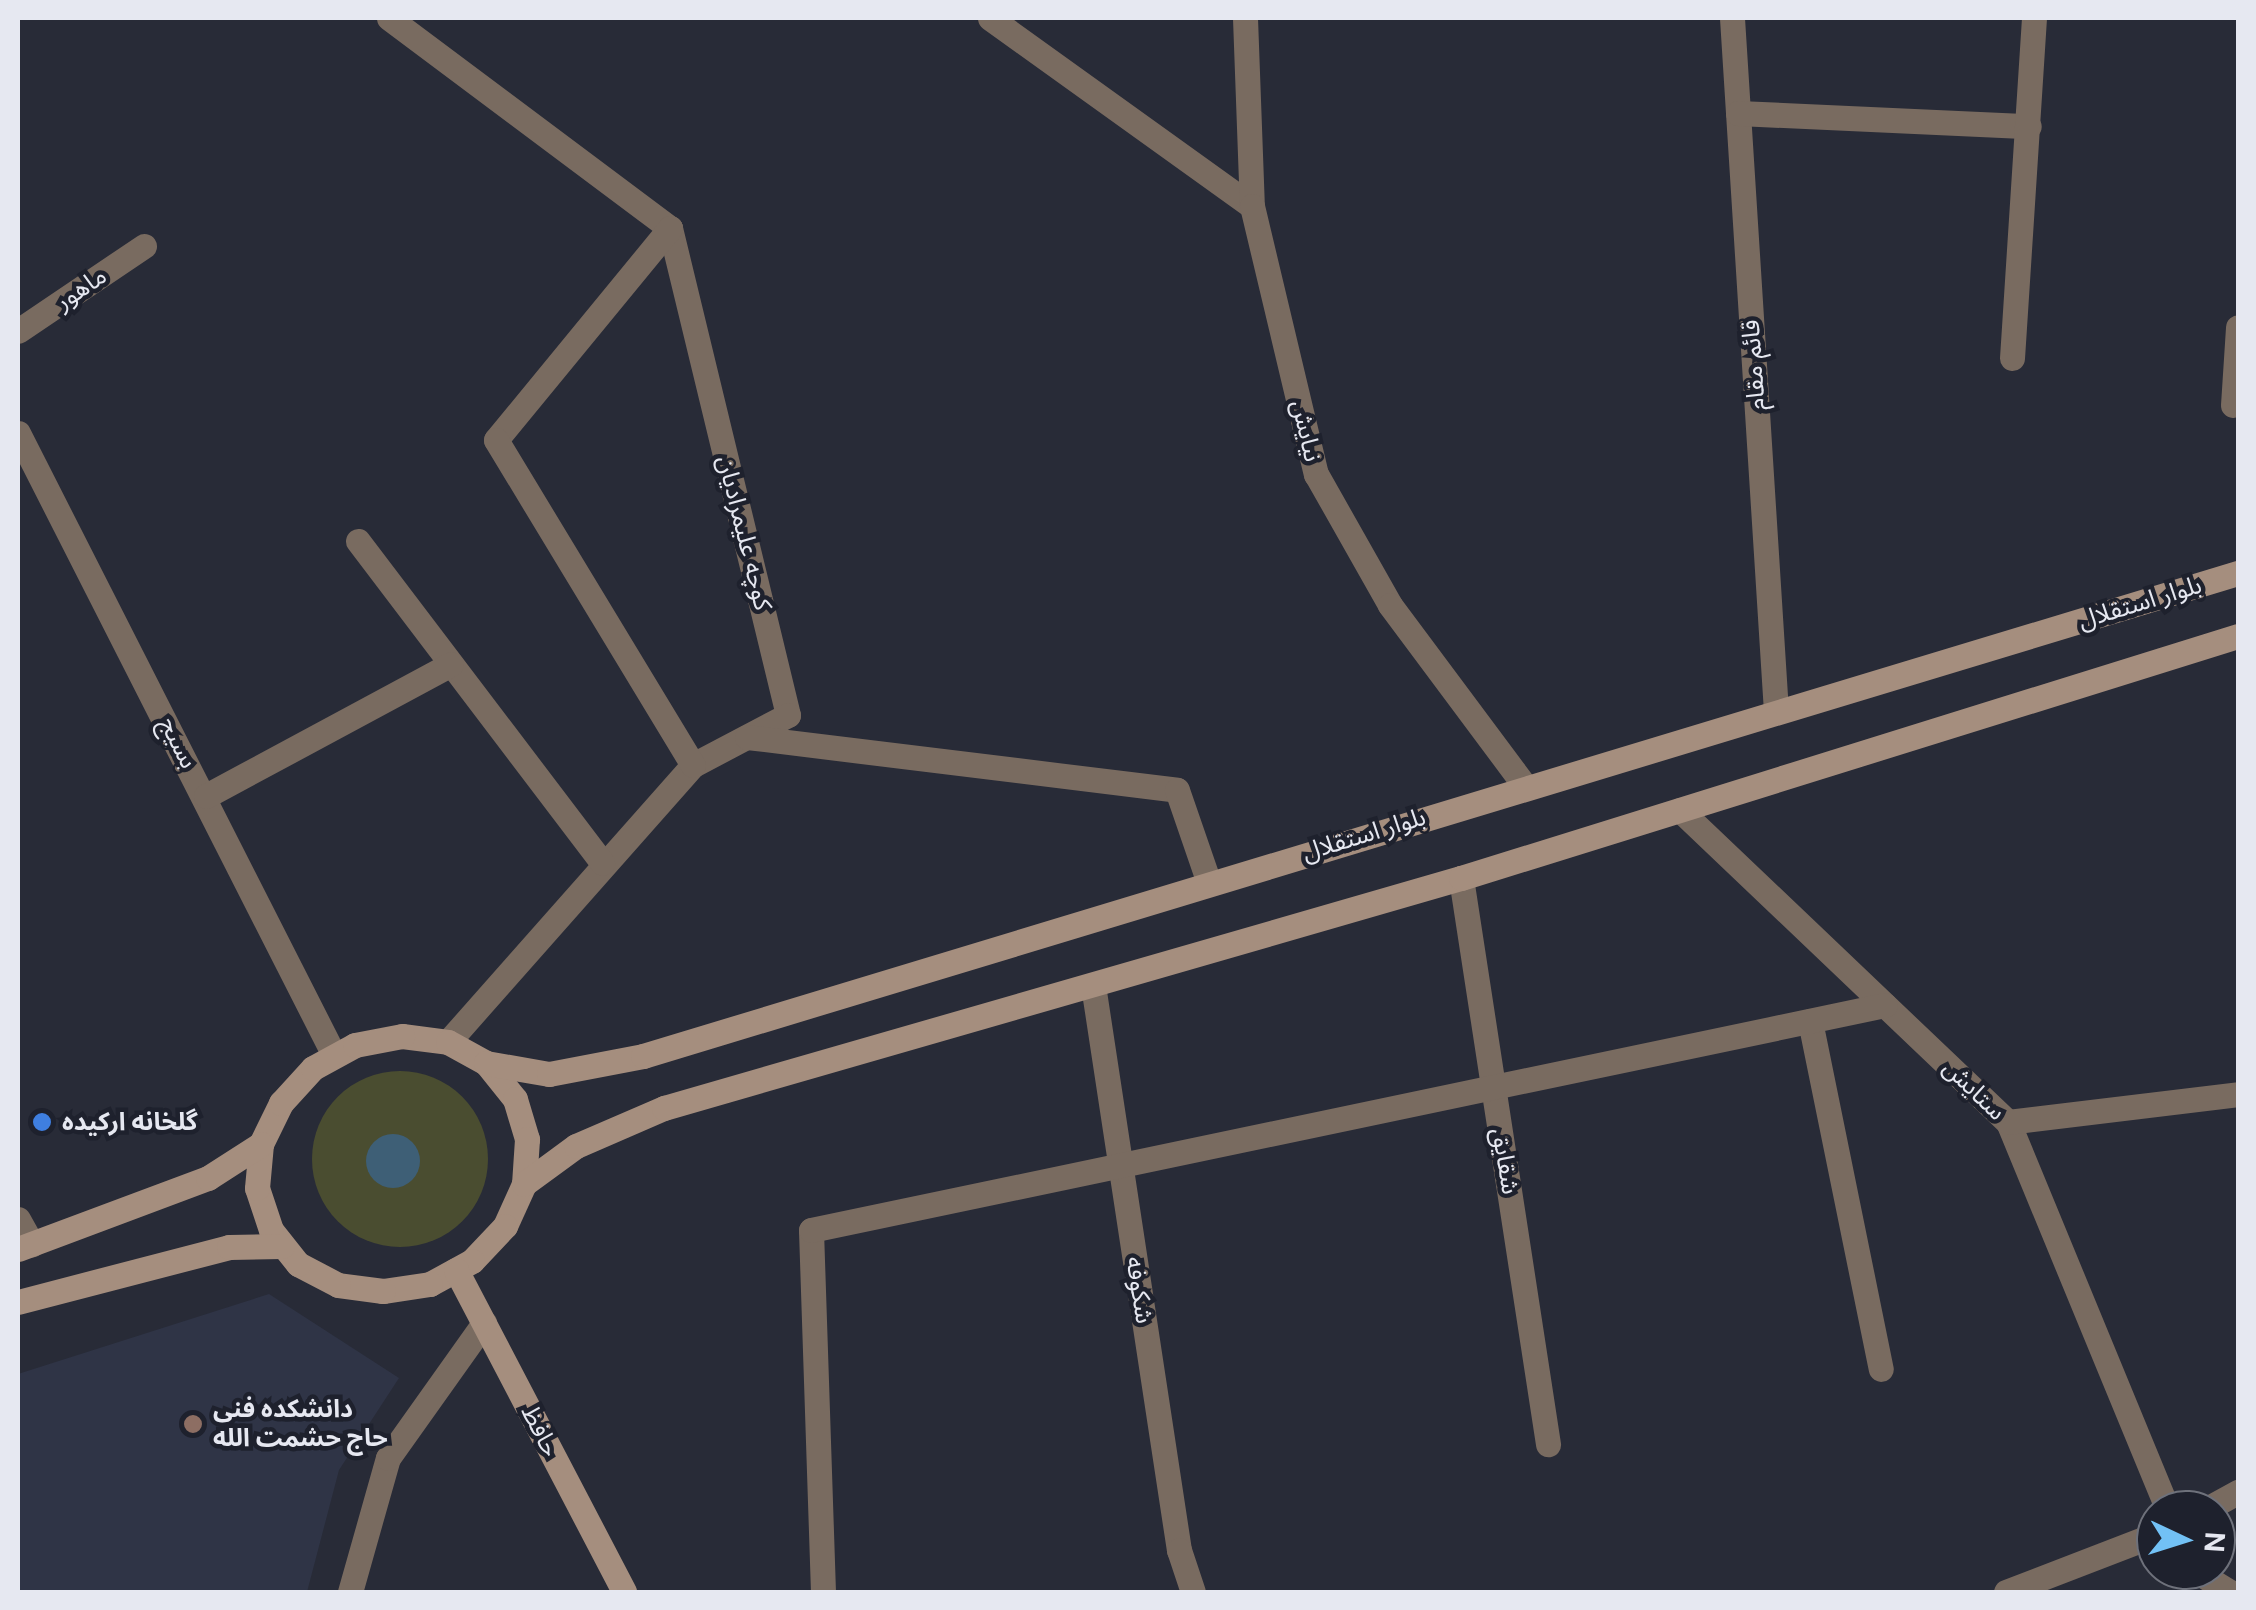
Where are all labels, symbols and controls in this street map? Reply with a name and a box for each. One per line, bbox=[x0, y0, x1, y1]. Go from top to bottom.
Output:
street label: ماهور bbox=[50, 261, 112, 317]
street label: قائم مقام bbox=[1736, 319, 1772, 411]
street label: نیایش bbox=[1284, 397, 1328, 465]
street label: کوچه علیمرادیان bbox=[710, 452, 778, 614]
street label: بلوار استقلال bbox=[2075, 570, 2205, 636]
street label: بسیج bbox=[152, 712, 204, 774]
street label: بلوار استقلال bbox=[1299, 802, 1429, 868]
street label: ستایش bbox=[1936, 1053, 2012, 1127]
place label: گلخانه ارکیده bbox=[62, 1107, 198, 1137]
marker: گلخانه ارکیده bbox=[31, 1111, 53, 1133]
street label: شقایق bbox=[1485, 1126, 1525, 1196]
street label: شکوفه bbox=[1119, 1254, 1159, 1326]
place label: دانشکده فنی حاج حشمت الله bbox=[213, 1395, 388, 1454]
street label: حافظ bbox=[514, 1400, 566, 1462]
marker: دانشکده فنی حاج حشمت الله bbox=[182, 1413, 204, 1435]
north arrow bbox=[2136, 1490, 2236, 1590]
text: N bbox=[2195, 1531, 2234, 1553]

